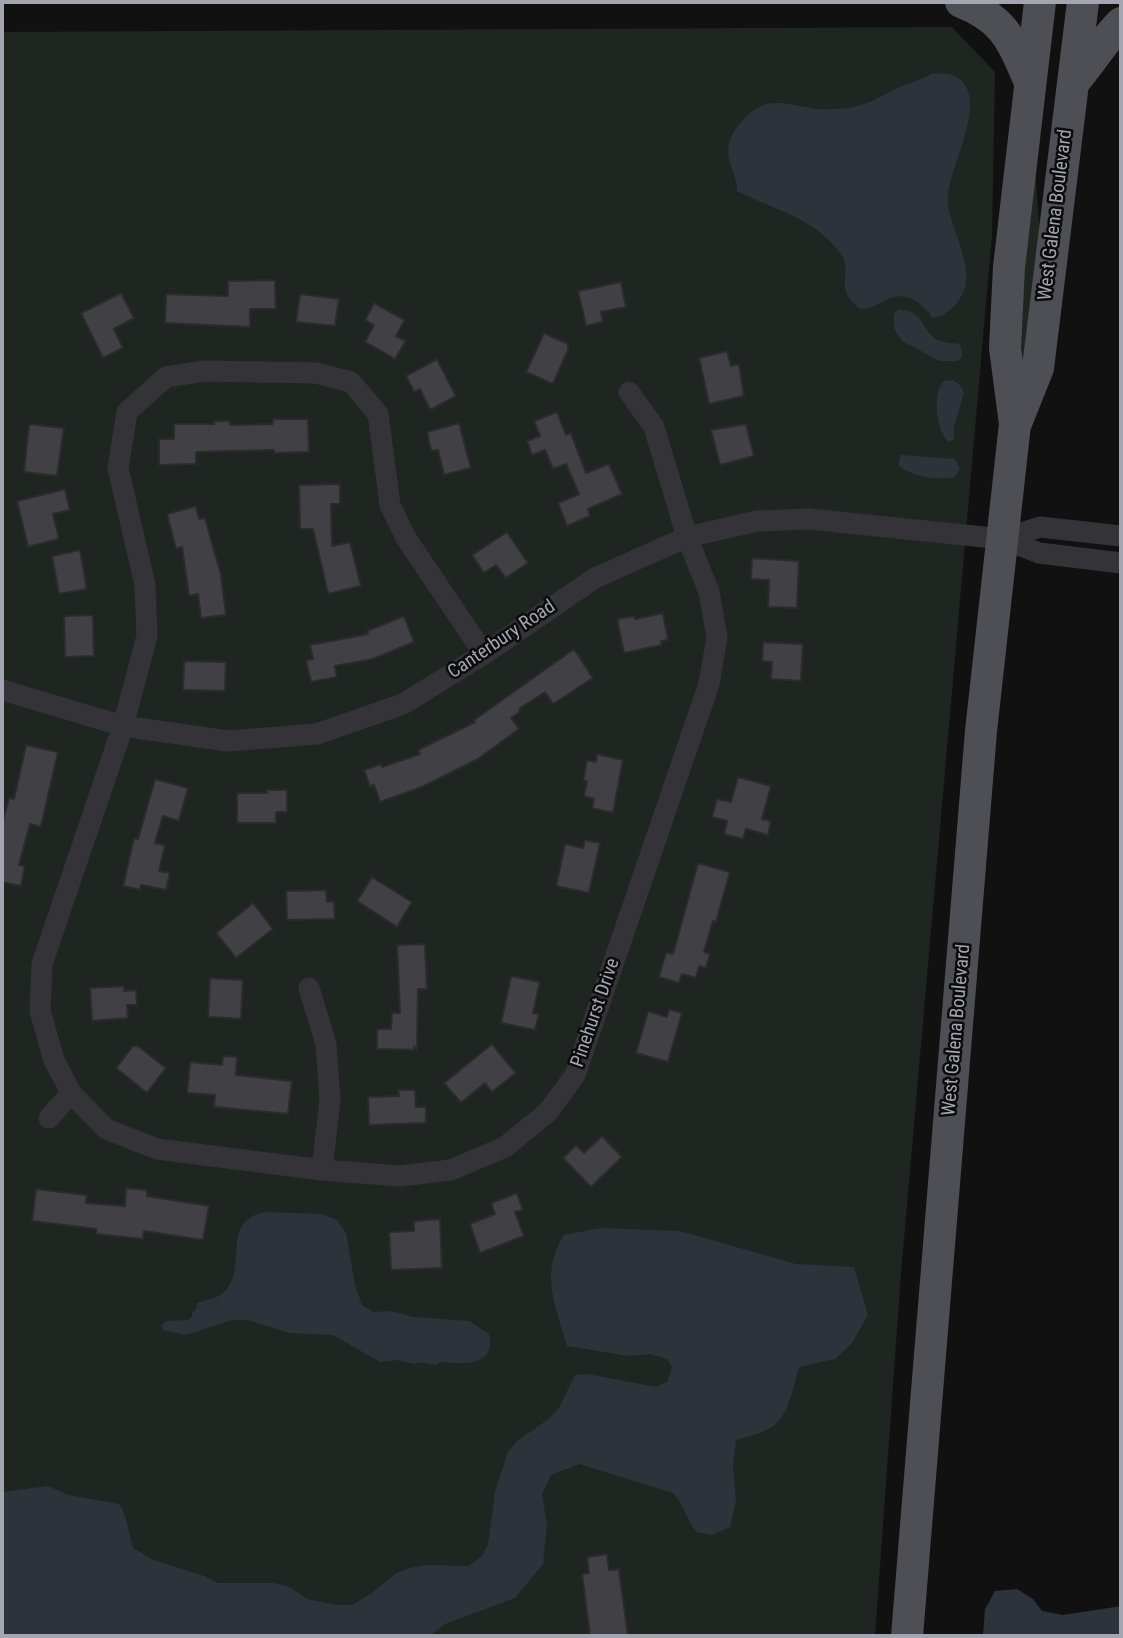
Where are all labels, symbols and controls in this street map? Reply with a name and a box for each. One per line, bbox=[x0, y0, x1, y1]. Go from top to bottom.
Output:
street label: West Galena Boulevard bbox=[1034, 128, 1078, 302]
street label: Canterbury Road bbox=[444, 596, 560, 684]
street label: West Galena Boulevard bbox=[938, 943, 976, 1117]
street label: Pinehurst Drive bbox=[567, 956, 625, 1070]

